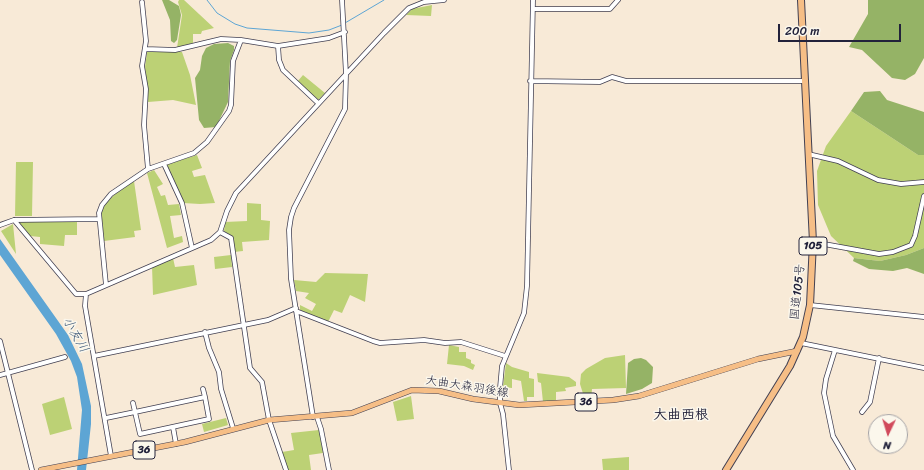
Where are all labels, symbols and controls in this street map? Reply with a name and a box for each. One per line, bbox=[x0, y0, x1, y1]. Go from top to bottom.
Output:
scale bar bbox=[780, 16, 903, 42]
text: 200 m bbox=[785, 20, 819, 42]
road number: 105 bbox=[799, 237, 827, 255]
street label: 国道105号 bbox=[788, 263, 808, 321]
water label: 小友川 bbox=[58, 314, 92, 356]
street label: 大曲大森羽後線 bbox=[424, 373, 510, 401]
road number: 36 bbox=[575, 393, 597, 411]
district label: 大曲西根 bbox=[653, 407, 709, 423]
north arrow bbox=[868, 414, 908, 454]
text: N bbox=[883, 436, 892, 455]
road number: 36 bbox=[133, 441, 155, 459]

